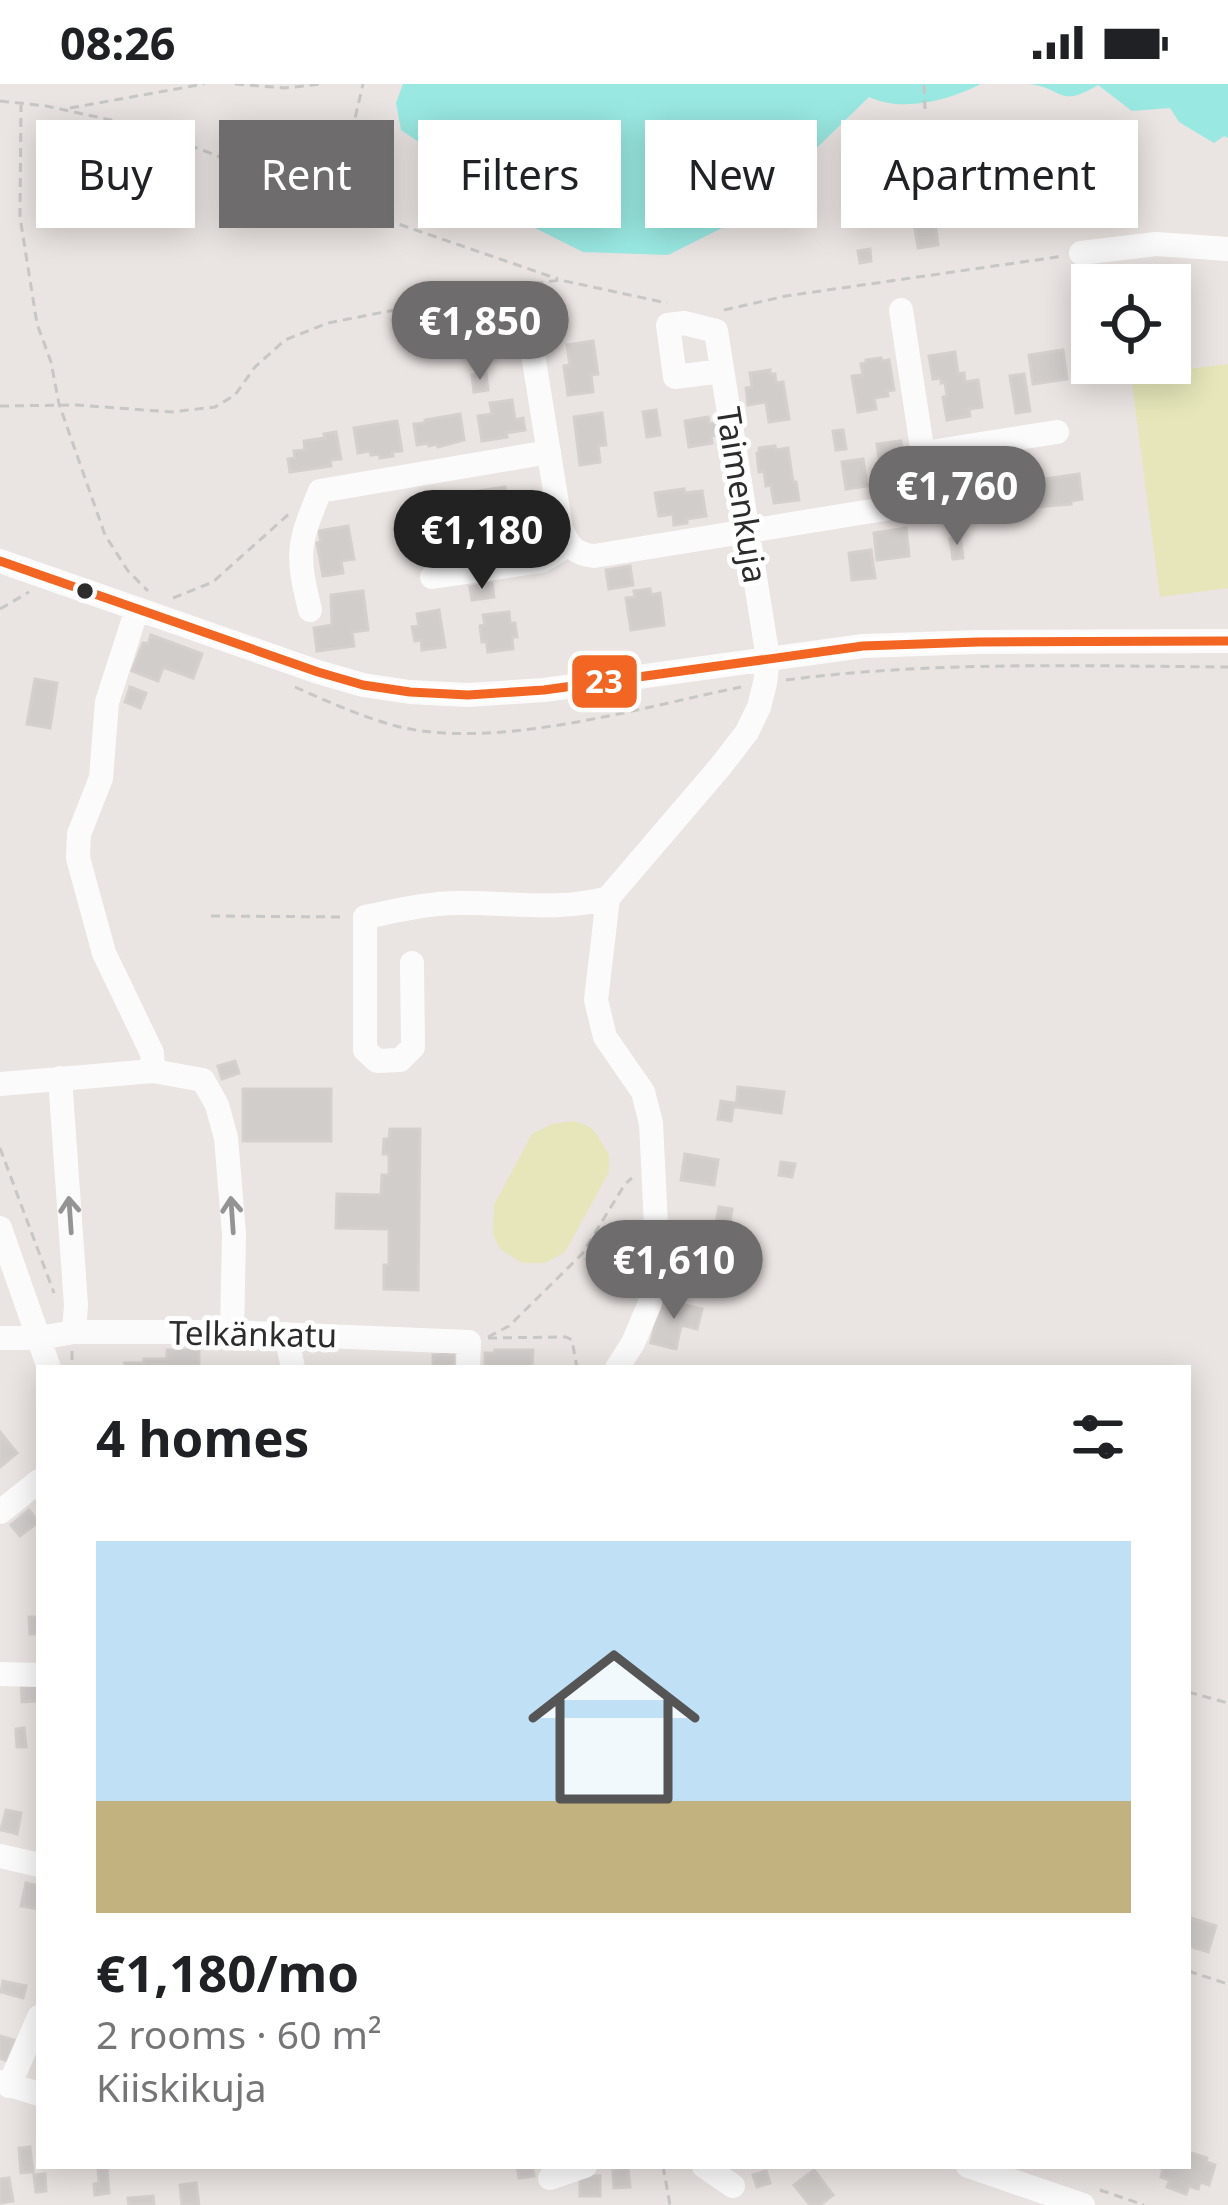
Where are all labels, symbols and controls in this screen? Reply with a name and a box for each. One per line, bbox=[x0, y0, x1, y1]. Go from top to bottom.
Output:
text: 08:26 bbox=[60, 12, 176, 73]
chip: Buy bbox=[36, 120, 195, 228]
chip: Rent bbox=[219, 120, 394, 228]
chip: Filters bbox=[418, 120, 621, 228]
chip: New bbox=[645, 120, 817, 228]
chip: Apartment bbox=[841, 120, 1138, 228]
map controls bbox=[1071, 264, 1191, 384]
button: locate bbox=[1071, 264, 1191, 384]
pin: €1,850 bbox=[382, 281, 578, 383]
text: €1,850 bbox=[419, 293, 541, 346]
street label: Taimenkuja bbox=[706, 404, 779, 586]
pin: €1,760 bbox=[859, 446, 1055, 548]
text: €1,760 bbox=[896, 458, 1018, 511]
pin: €1,180 bbox=[384, 490, 580, 592]
text: €1,180 bbox=[421, 502, 543, 555]
unlabelled marker bbox=[74, 580, 96, 602]
line badge: 23 bbox=[570, 653, 639, 710]
text: 23 bbox=[585, 658, 623, 703]
one-way arrow bbox=[58, 1196, 81, 1235]
one-way arrow bbox=[221, 1196, 244, 1235]
pin: €1,610 bbox=[576, 1220, 772, 1322]
text: €1,610 bbox=[613, 1232, 735, 1285]
street label: Telkänkatu bbox=[169, 1310, 337, 1357]
text: 4 homes bbox=[96, 1402, 309, 1472]
icon: filters bbox=[1065, 1404, 1131, 1470]
icon: home bbox=[506, 1619, 722, 1835]
text: €1,180/mo bbox=[96, 1937, 359, 2007]
text: 2 rooms · 60 m² bbox=[96, 2007, 382, 2060]
text: Kiiskikuja bbox=[96, 2060, 267, 2113]

